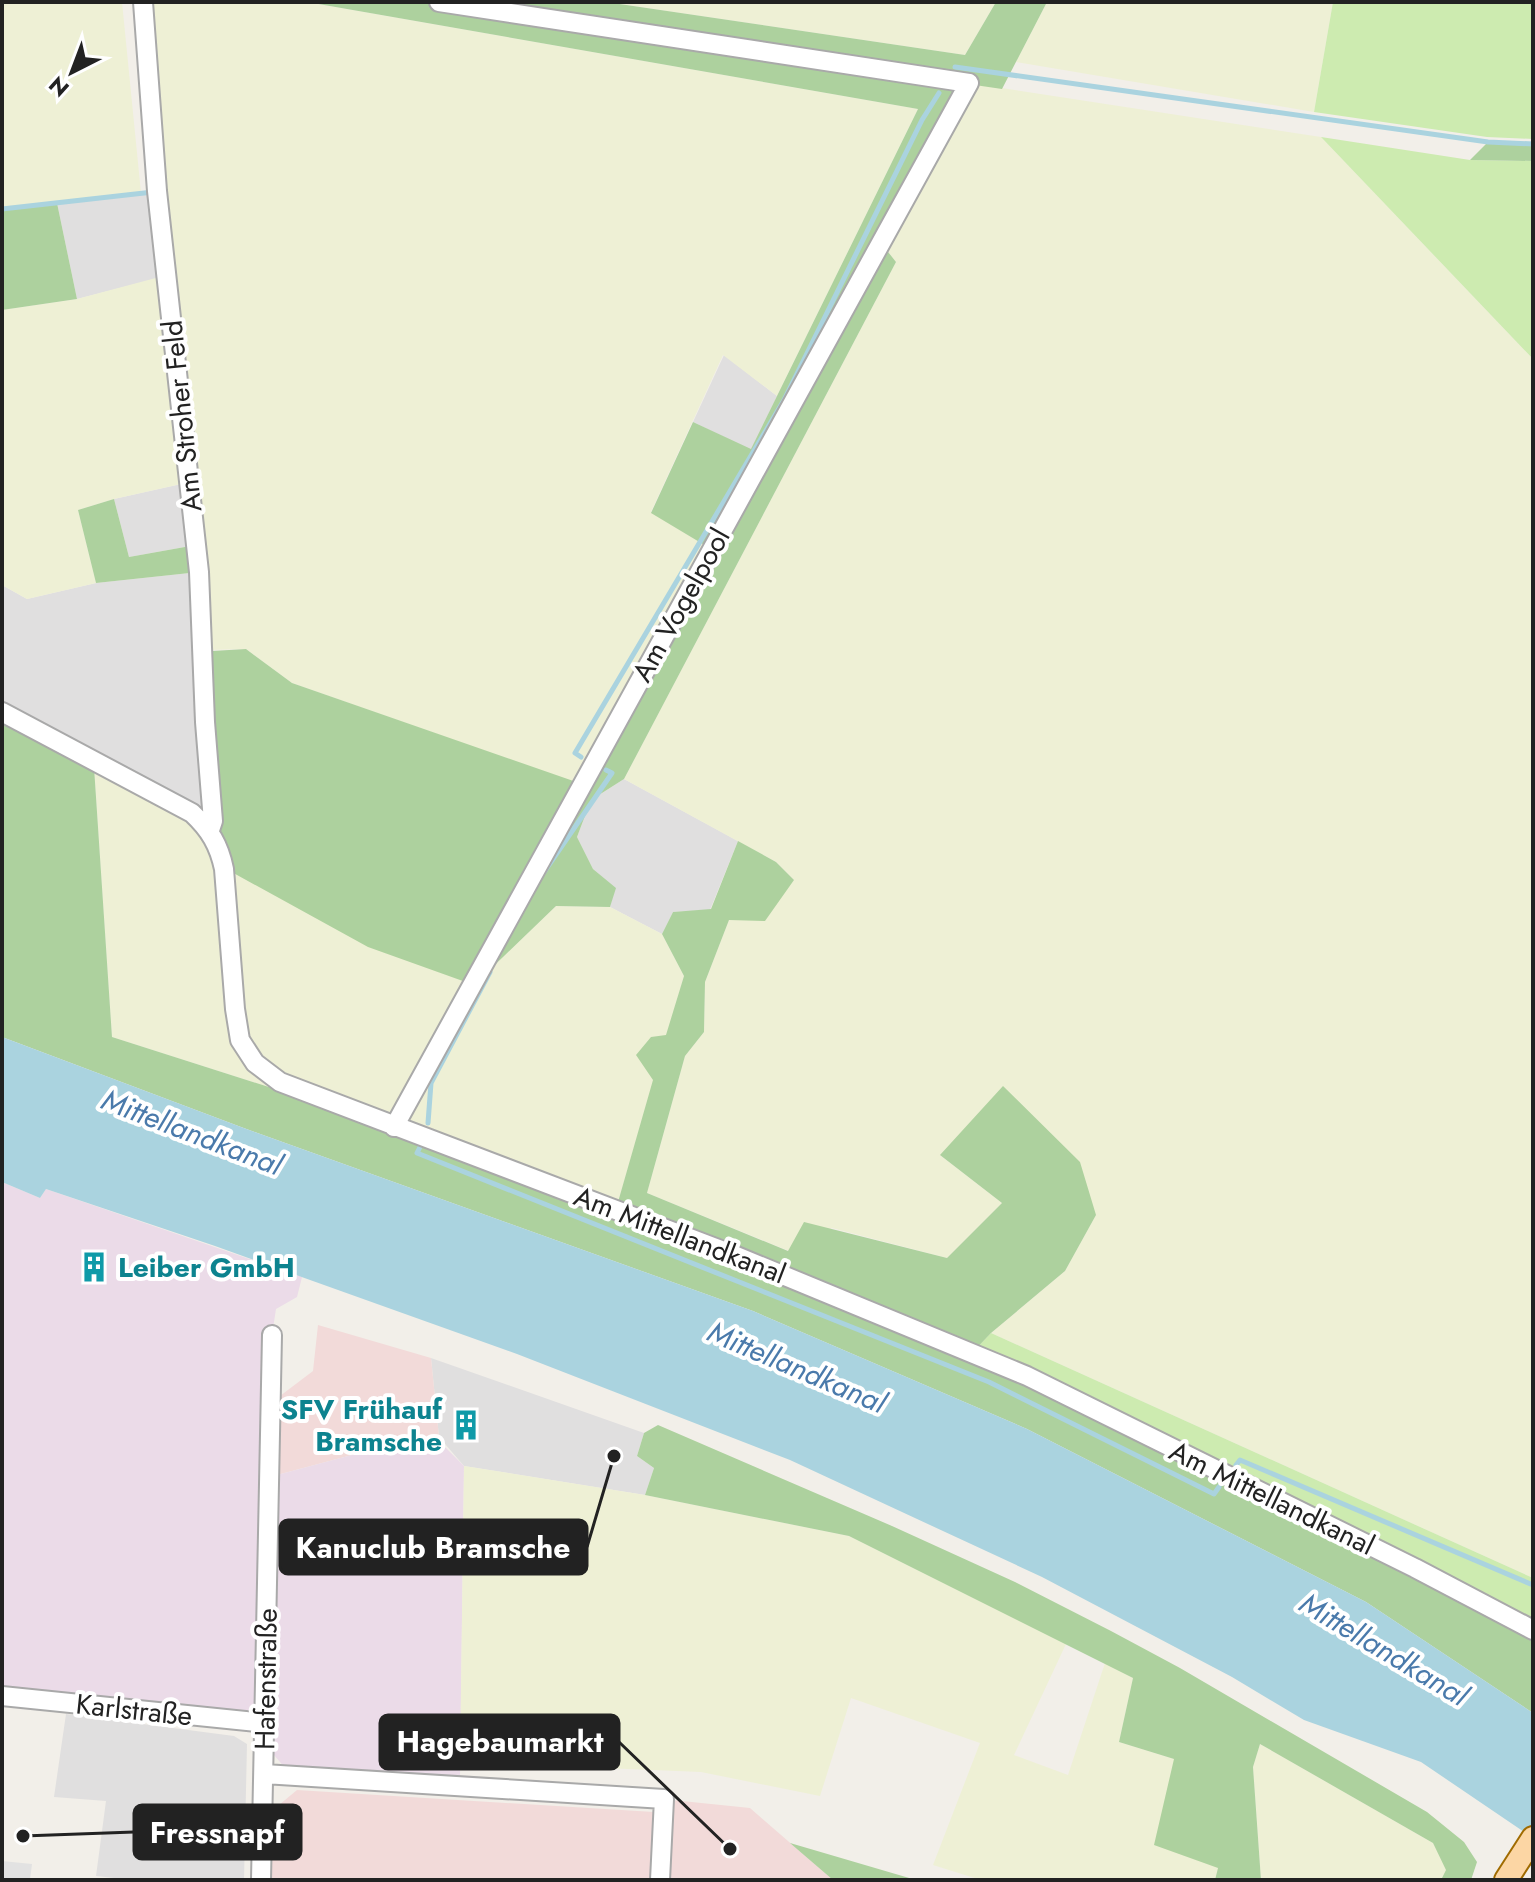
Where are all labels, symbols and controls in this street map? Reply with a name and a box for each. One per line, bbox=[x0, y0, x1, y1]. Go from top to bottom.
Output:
north arrow bbox=[32, 32, 112, 112]
text: N bbox=[41, 69, 76, 105]
street label: Am Stroher Feld bbox=[152, 318, 212, 514]
street label: Am Vogelpool bbox=[622, 521, 740, 689]
water label: Mittellandkanal bbox=[96, 1078, 290, 1187]
street label: Am Mittellandkanal bbox=[568, 1176, 792, 1294]
place label: Leiber GmbH bbox=[118, 1247, 295, 1288]
building icon: Leiber GmbH bbox=[77, 1250, 111, 1284]
water label: Mittellandkanal bbox=[701, 1310, 894, 1424]
place label: SFV Frühauf Bramsche bbox=[281, 1389, 443, 1462]
building icon: SFV Frühauf Bramsche bbox=[449, 1408, 483, 1442]
street label: Am Mittellandkanal bbox=[1162, 1430, 1382, 1566]
callout: Kanuclub Bramsche bbox=[280, 1520, 587, 1574]
text: Kanuclub Bramsche bbox=[295, 1526, 571, 1569]
water label: Mittellandkanal bbox=[1292, 1582, 1478, 1717]
street label: Hafenstraße bbox=[244, 1608, 288, 1750]
street label: Karlstraße bbox=[74, 1684, 194, 1736]
callout: Hagebaumarkt bbox=[380, 1715, 619, 1769]
text: Hagebaumarkt bbox=[396, 1720, 604, 1763]
callout: Fressnapf bbox=[134, 1805, 301, 1859]
text: Fressnapf bbox=[150, 1811, 286, 1854]

